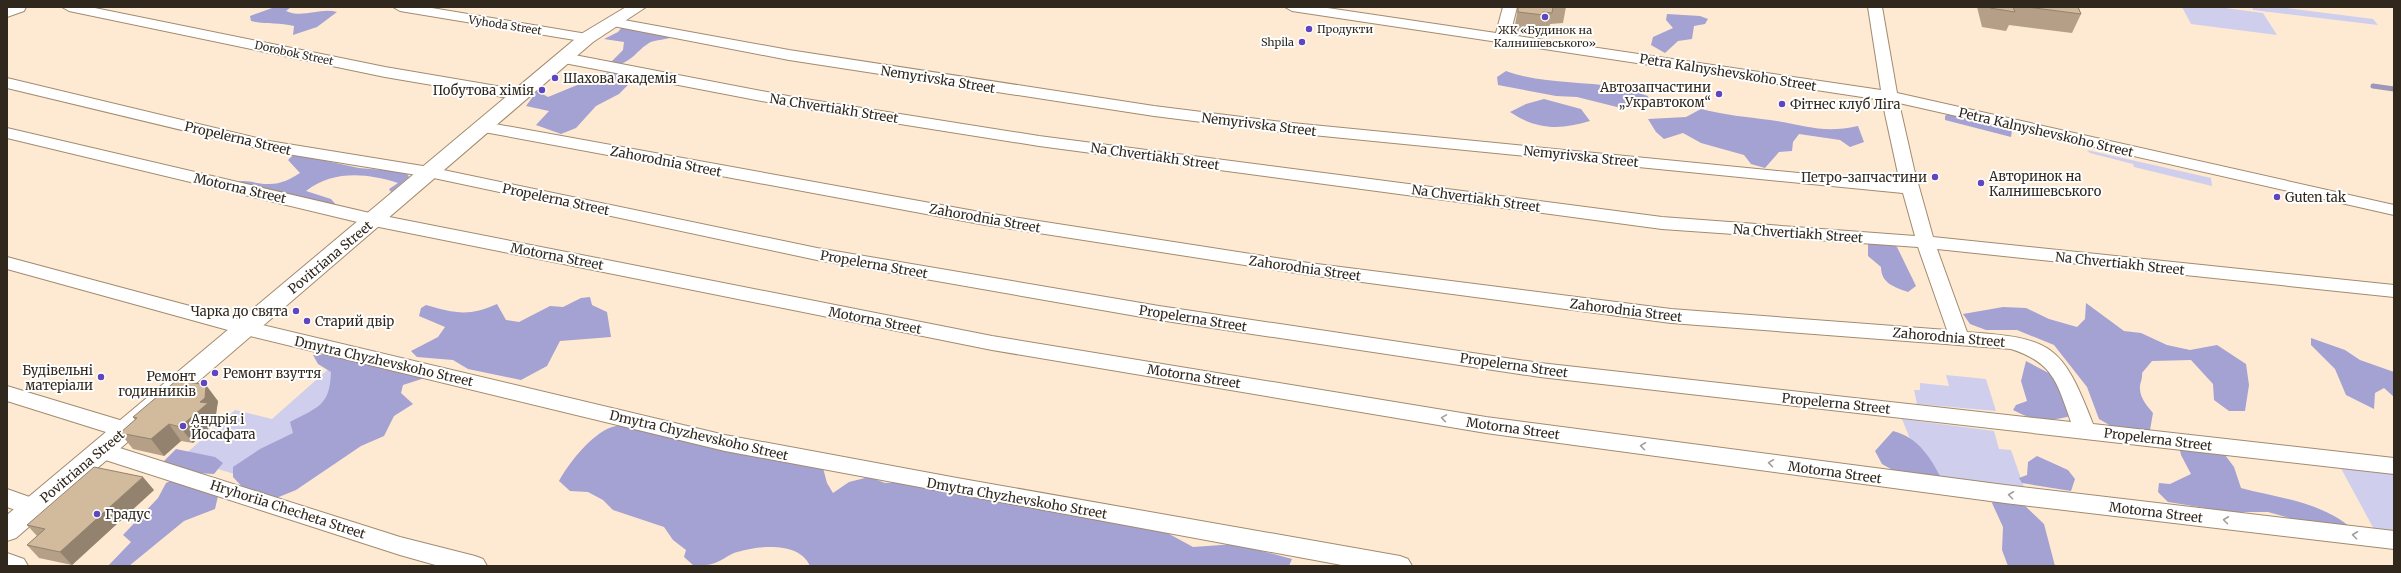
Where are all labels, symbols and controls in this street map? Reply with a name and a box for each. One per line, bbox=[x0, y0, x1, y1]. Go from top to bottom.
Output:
street label: Vyhoda Street bbox=[466, 12, 543, 38]
marker: ЖК «Будинок на Калнишевського» bbox=[1540, 12, 1550, 22]
place label: Продукти bbox=[1317, 22, 1373, 36]
place label: ЖК «Будинок на Калнишевського» bbox=[1494, 23, 1596, 50]
marker: Продукти bbox=[1304, 24, 1314, 34]
place label: Shpila bbox=[1261, 35, 1294, 49]
marker: Shpila bbox=[1297, 37, 1307, 47]
street label: Dorobok Street bbox=[253, 38, 335, 68]
street label: Petra Kalnyshevskoho Street bbox=[1638, 50, 1818, 95]
street label: Nemyrivska Street bbox=[879, 62, 996, 97]
place label: Шахова академія bbox=[563, 70, 677, 87]
marker: Шахова академія bbox=[550, 73, 560, 83]
place label: Автозапчастини „Укравтоком“ bbox=[1599, 79, 1711, 111]
place label: Побутова хімія bbox=[433, 82, 534, 99]
marker: Побутова хімія bbox=[537, 85, 547, 95]
marker: Автозапчастини „Укравтоком“ bbox=[1714, 89, 1724, 99]
street label: Na Chvertiakh Street bbox=[768, 90, 899, 127]
place label: Фітнес клуб Ліга bbox=[1790, 96, 1900, 113]
marker: Фітнес клуб Ліга bbox=[1777, 99, 1787, 109]
street label: Petra Kalnyshevskoho Street bbox=[1957, 104, 2135, 161]
street label: Nemyrivska Street bbox=[1200, 109, 1317, 140]
street label: Propelerna Street bbox=[183, 118, 293, 159]
street label: Na Chvertiakh Street bbox=[1089, 139, 1220, 174]
street label: Zahorodnia Street bbox=[609, 142, 723, 181]
street label: Nemyrivska Street bbox=[1523, 142, 1639, 171]
place label: Авторинок на Калнишевського bbox=[1988, 168, 2102, 200]
place label: Петро-запчастини bbox=[1801, 169, 1927, 186]
street label: Motorna Street bbox=[192, 170, 288, 207]
marker: Петро-запчастини bbox=[1930, 172, 1940, 182]
marker: Авторинок на Калнишевського bbox=[1976, 178, 1986, 188]
street label: Propelerna Street bbox=[501, 180, 611, 219]
street label: Na Chvertiakh Street bbox=[1410, 181, 1541, 216]
place label: Guten tak bbox=[2285, 189, 2347, 206]
marker: Guten tak bbox=[2272, 192, 2282, 202]
street label: Zahorodnia Street bbox=[928, 200, 1042, 237]
street label: Povitriana Street bbox=[285, 217, 376, 298]
street label: Na Chvertiakh Street bbox=[1733, 220, 1863, 247]
street label: Motorna Street bbox=[509, 239, 605, 274]
street label: Propelerna Street bbox=[819, 247, 929, 282]
street label: Na Chvertiakh Street bbox=[2054, 248, 2185, 279]
street label: Zahorodnia Street bbox=[1248, 252, 1362, 285]
street label: Zahorodnia Street bbox=[1569, 295, 1683, 326]
street label: Propelerna Street bbox=[1138, 302, 1248, 335]
place label: Чарка до свята bbox=[191, 303, 288, 320]
street label: Motorna Street bbox=[827, 303, 923, 338]
marker: Чарка до свята bbox=[291, 306, 301, 316]
place label: Старий двір bbox=[315, 313, 394, 330]
marker: Старий двір bbox=[302, 316, 312, 326]
street label: Zahorodnia Street bbox=[1892, 324, 2006, 351]
street label: Dmytra Chyzhevskoho Street bbox=[293, 333, 475, 390]
street label: Propelerna Street bbox=[1459, 349, 1569, 382]
street label: Motorna Street bbox=[1146, 361, 1242, 392]
place label: Будівельні матеріали bbox=[22, 362, 93, 394]
place label: Ремонт взуття bbox=[223, 365, 321, 382]
place label: Ремонт годинників bbox=[118, 368, 196, 400]
marker: Ремонт взуття bbox=[210, 368, 220, 378]
marker: Будівельні матеріали bbox=[96, 372, 106, 382]
marker: Ремонт годинників bbox=[199, 378, 209, 388]
street label: Propelerna Street bbox=[1781, 389, 1891, 418]
street label: Dmytra Chyzhevskoho Street bbox=[608, 407, 790, 464]
place label: Андрія і Йосафата bbox=[190, 411, 256, 443]
one-way arrow bbox=[1441, 414, 1448, 423]
street label: Motorna Street bbox=[1465, 414, 1561, 443]
marker: Андрія і Йосафата bbox=[178, 421, 188, 431]
street label: Propelerna Street bbox=[2103, 424, 2213, 455]
street label: Povitriana Street bbox=[37, 426, 128, 507]
one-way arrow bbox=[1639, 442, 1646, 451]
street label: Motorna Street bbox=[1787, 458, 1883, 487]
one-way arrow bbox=[1768, 459, 1774, 468]
street label: Dmytra Chyzhevskoho Street bbox=[925, 474, 1108, 523]
street label: Hryhoriia Checheta Street bbox=[208, 476, 368, 543]
one-way arrow bbox=[2008, 491, 2014, 500]
street label: Motorna Street bbox=[2108, 498, 2204, 527]
place label: Градус bbox=[105, 506, 151, 523]
marker: Градус bbox=[92, 509, 102, 519]
one-way arrow bbox=[2223, 516, 2229, 525]
one-way arrow bbox=[2352, 531, 2358, 540]

